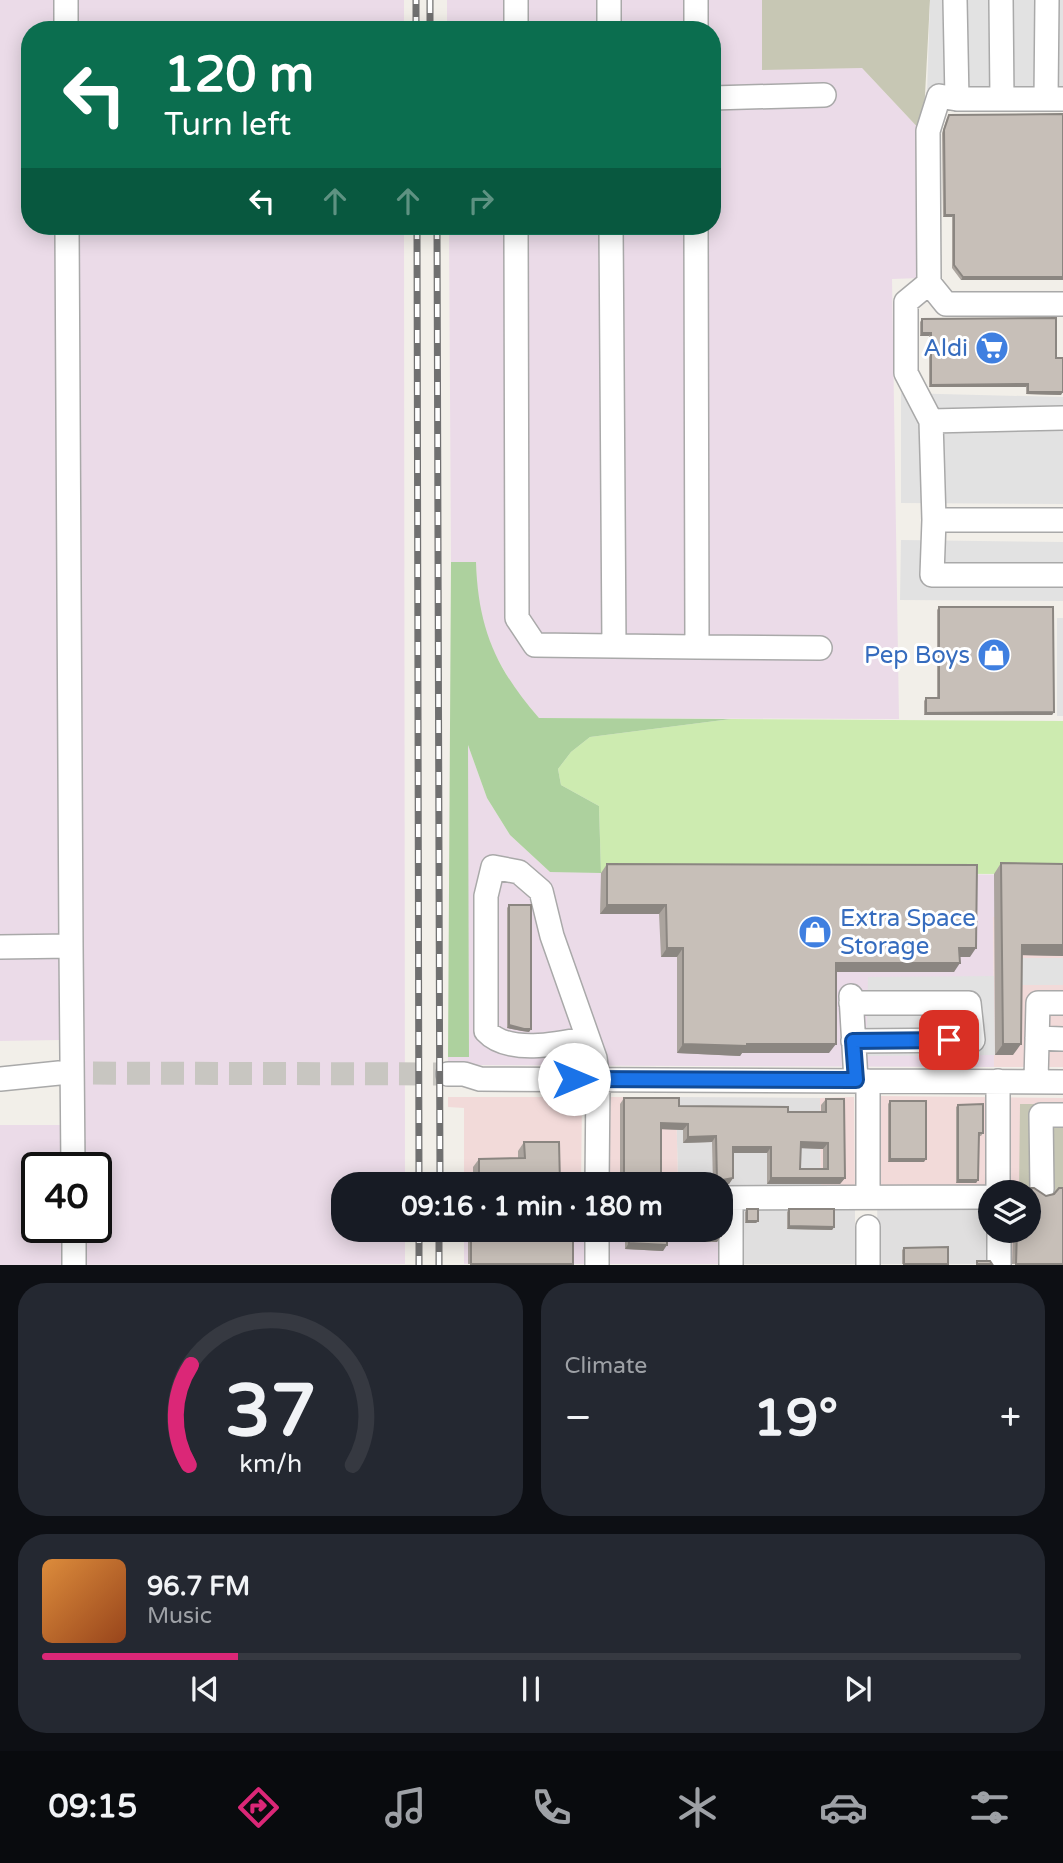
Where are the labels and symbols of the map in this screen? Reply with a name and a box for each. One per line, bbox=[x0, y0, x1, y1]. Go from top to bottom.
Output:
supermarket icon: Aldi bbox=[973, 329, 1011, 367]
place label: Aldi bbox=[923, 334, 968, 363]
shop icon: Pep Boys bbox=[975, 636, 1013, 674]
place label: Pep Boys bbox=[864, 641, 970, 670]
place label: Extra Space Storage bbox=[840, 904, 976, 961]
shop icon: Extra Space Storage bbox=[796, 913, 834, 951]
pin bbox=[919, 1010, 979, 1070]
position arrow bbox=[537, 1042, 611, 1116]
speed limit sign: 40 bbox=[21, 1152, 112, 1243]

